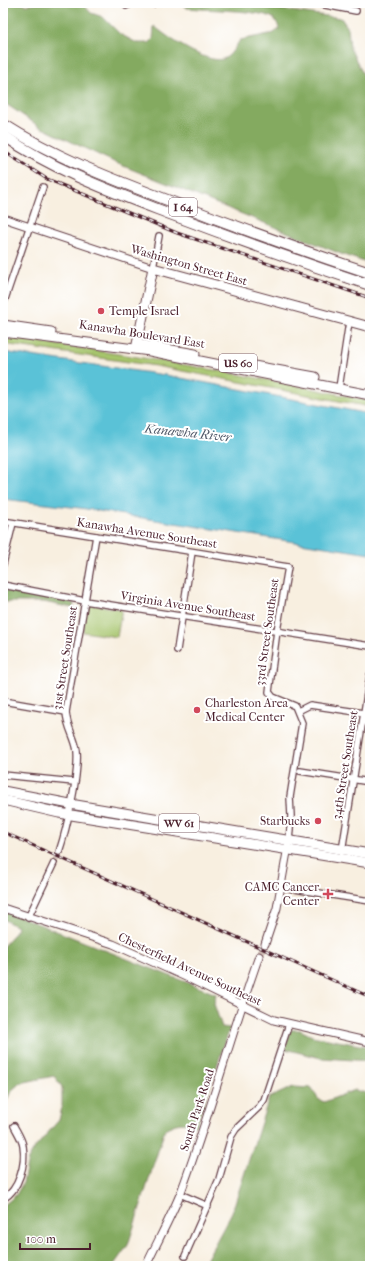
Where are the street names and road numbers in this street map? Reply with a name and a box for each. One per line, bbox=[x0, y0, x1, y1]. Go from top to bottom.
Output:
road number: I 64 bbox=[169, 198, 197, 216]
street label: Washington Street East bbox=[128, 241, 249, 289]
street label: Kanawha Boulevard East bbox=[78, 317, 207, 351]
road number: US 60 bbox=[219, 354, 257, 372]
street label: Kanawha Avenue Southeast bbox=[76, 515, 219, 551]
street label: 33rd Street Southeast bbox=[253, 577, 282, 687]
street label: Virginia Avenue Southeast bbox=[119, 588, 257, 624]
street label: 31st Street Southeast bbox=[50, 604, 80, 711]
street label: 34th Street Southeast bbox=[329, 709, 361, 820]
road number: WV 61 bbox=[159, 814, 199, 832]
street label: Chesterfield Avenue Southeast bbox=[116, 930, 265, 1009]
street label: South Park Road bbox=[177, 1067, 217, 1153]

